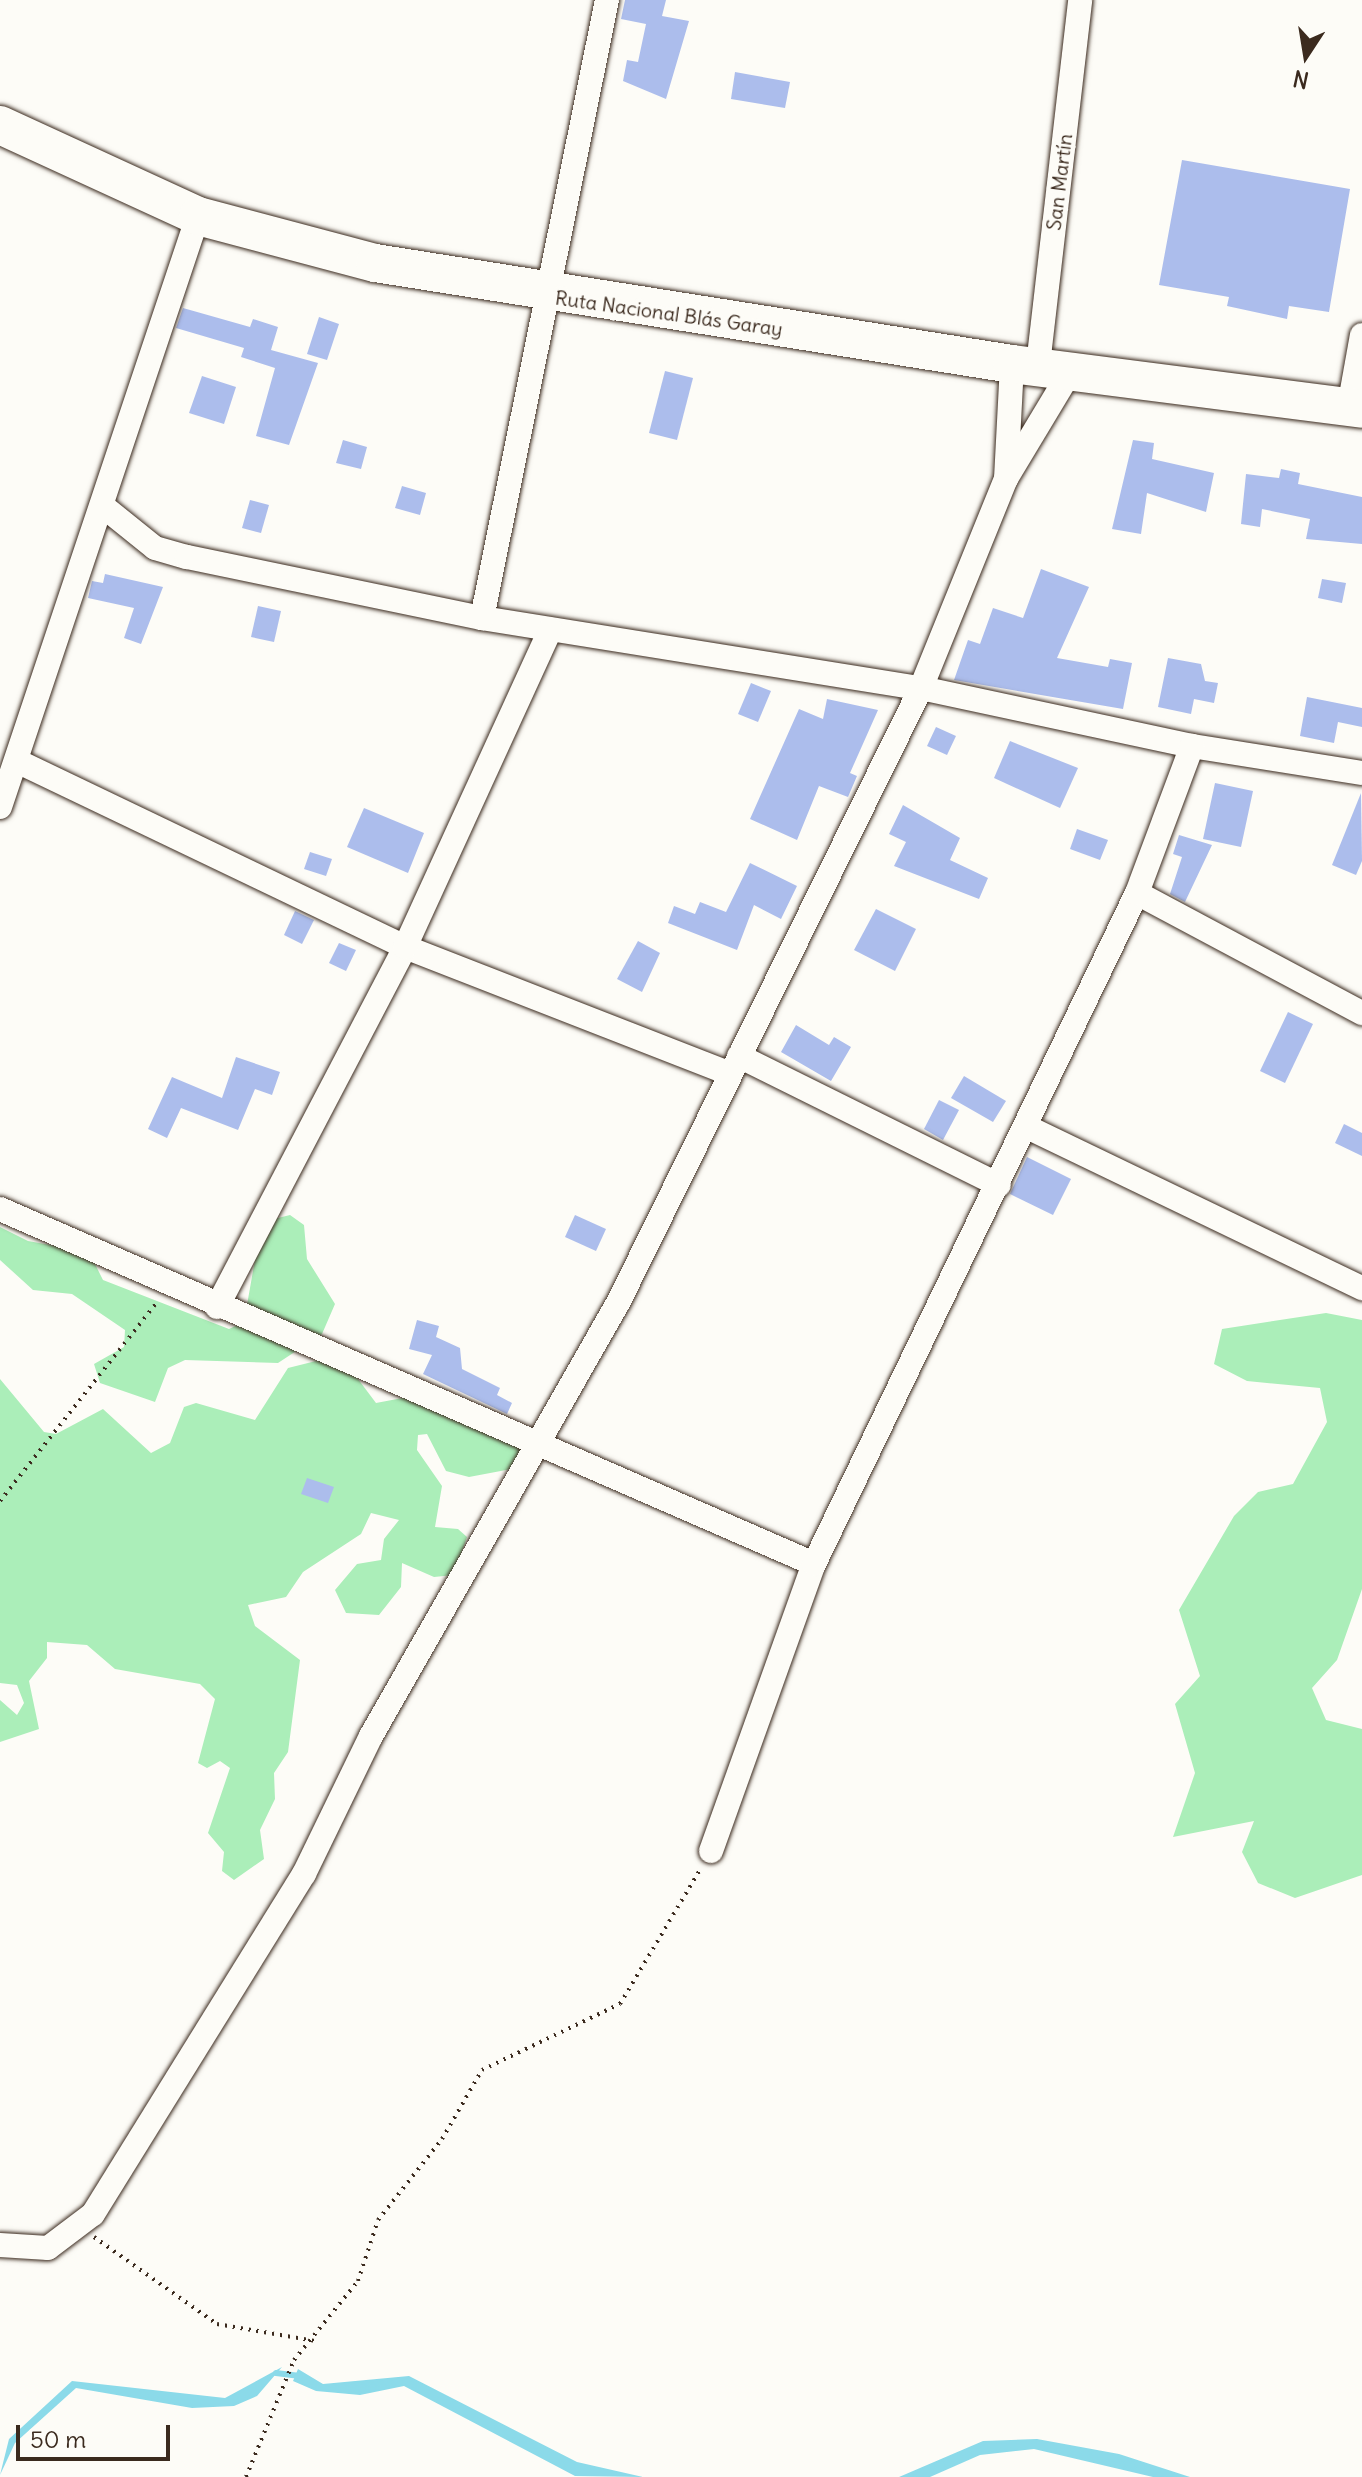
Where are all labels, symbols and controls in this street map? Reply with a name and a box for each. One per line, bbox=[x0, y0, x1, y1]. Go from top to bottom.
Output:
north arrow bbox=[1266, 16, 1346, 96]
text: N bbox=[1291, 64, 1311, 95]
street label: San Martín bbox=[1041, 132, 1077, 232]
street label: Ruta Nacional Blás Garay bbox=[554, 285, 784, 341]
scale bar bbox=[20, 2409, 174, 2459]
text: 50 m bbox=[30, 2424, 86, 2454]

